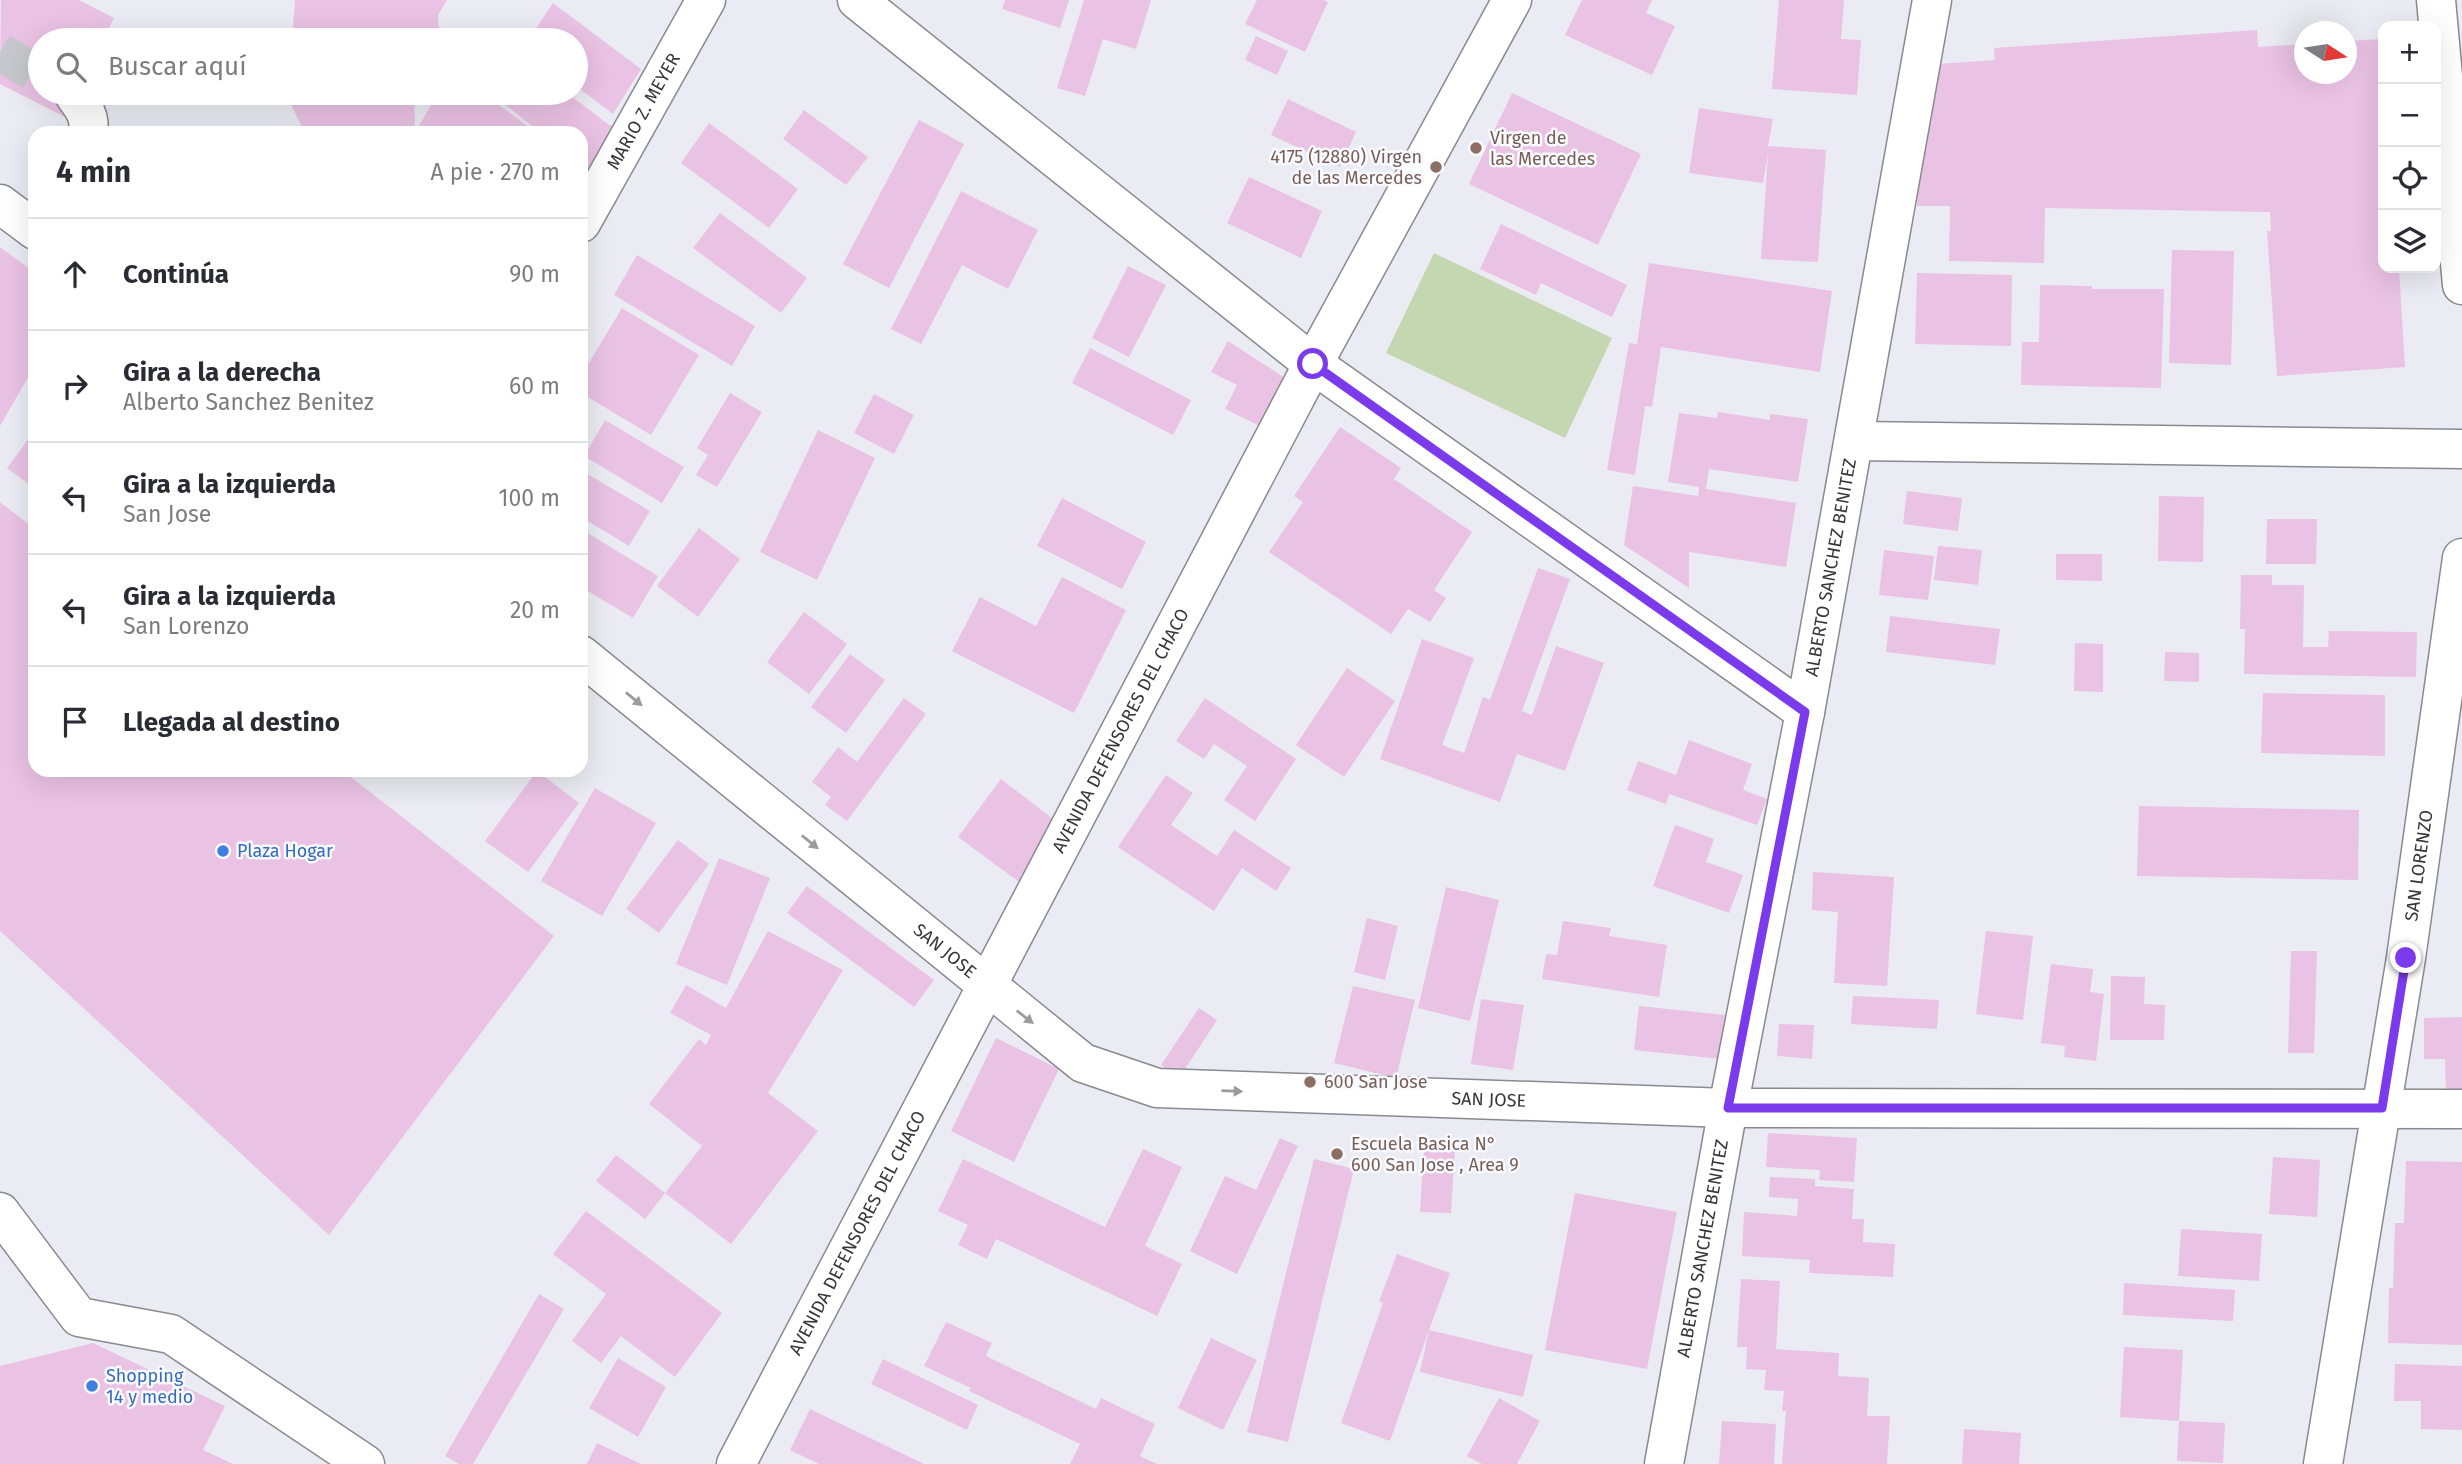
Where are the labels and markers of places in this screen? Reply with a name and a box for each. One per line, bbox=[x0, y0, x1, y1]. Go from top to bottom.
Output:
place label: Virgen de las Mercedes bbox=[1490, 127, 1595, 170]
marker: Virgen de las Mercedes bbox=[1468, 140, 1484, 156]
place label: 4175 (12880) Virgen de las Mercedes bbox=[1270, 146, 1422, 189]
marker: 4175 (12880) Virgen de las Mercedes bbox=[1428, 159, 1444, 175]
place label: Plaza Hogar bbox=[237, 840, 333, 862]
marker: Plaza Hogar bbox=[215, 843, 231, 859]
place label: 600 San Jose bbox=[1324, 1071, 1428, 1093]
marker: 600 San Jose bbox=[1302, 1074, 1318, 1090]
place label: Escuela Basica N° 600 San Jose , Area 9 bbox=[1351, 1133, 1519, 1176]
marker: Escuela Basica N° 600 San Jose , Area 9 bbox=[1329, 1146, 1345, 1162]
place label: Shopping 14 y medio bbox=[106, 1365, 193, 1408]
marker: Shopping 14 y medio bbox=[84, 1378, 100, 1394]

